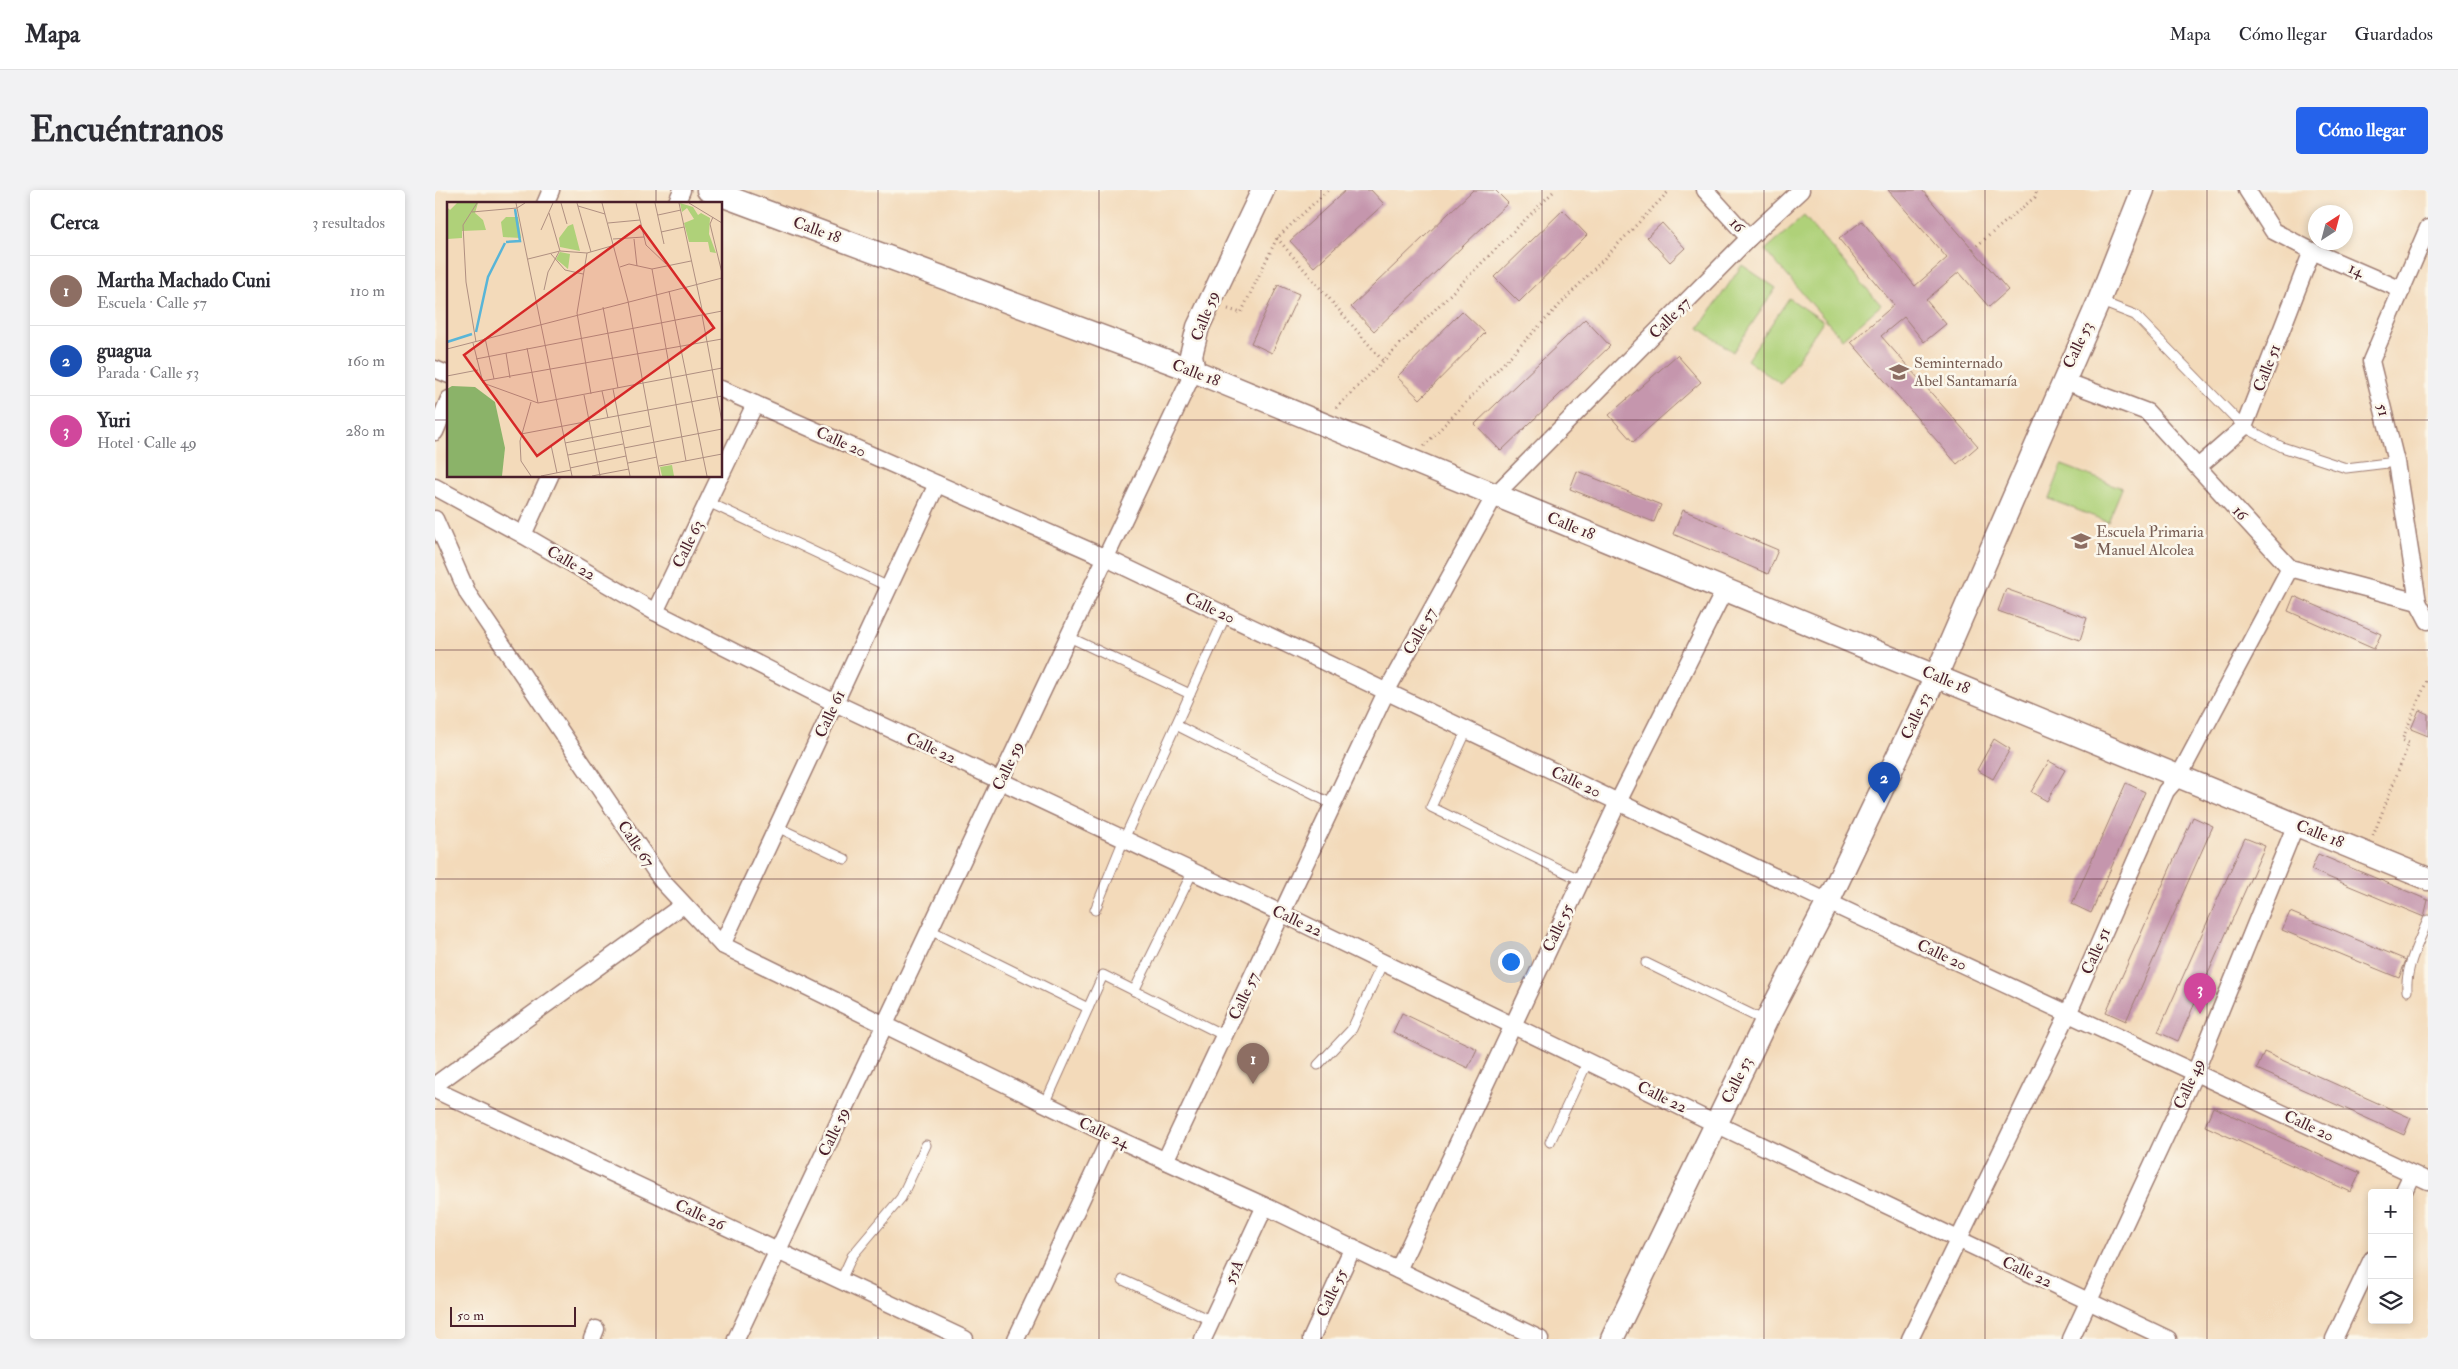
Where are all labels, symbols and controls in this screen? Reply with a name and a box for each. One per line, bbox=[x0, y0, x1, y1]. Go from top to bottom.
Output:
text: Mapa bbox=[25, 19, 80, 50]
text: Mapa bbox=[2170, 23, 2211, 46]
text: Cómo llegar bbox=[2239, 23, 2327, 46]
text: Guardados bbox=[2355, 23, 2433, 46]
button: Cómo llegar bbox=[2296, 107, 2428, 154]
text: Encuéntranos bbox=[30, 108, 223, 152]
inset map bbox=[447, 202, 723, 478]
north arrow bbox=[2308, 205, 2353, 250]
text: Cerca bbox=[50, 209, 99, 236]
street label: Calle 18 bbox=[790, 212, 844, 248]
text: 3 resultados bbox=[312, 213, 385, 233]
street label: 16 bbox=[1725, 213, 1750, 238]
street label: 14 bbox=[2345, 258, 2368, 283]
text: Martha Machado Cuni bbox=[97, 269, 271, 293]
text: 1 bbox=[63, 281, 69, 301]
text: 110 m bbox=[350, 281, 385, 301]
street label: Calle 59 bbox=[1186, 288, 1224, 344]
text: Escuela · Calle 57 bbox=[97, 293, 207, 313]
street label: Calle 57 bbox=[1645, 293, 1695, 343]
street label: Calle 53 bbox=[2058, 318, 2098, 372]
text: guagua bbox=[97, 339, 151, 363]
street label: Calle 51 bbox=[2249, 341, 2285, 395]
text: 2 bbox=[62, 351, 70, 371]
text: 160 m bbox=[347, 351, 385, 371]
place label: Seminternado Abel Santamaría bbox=[1913, 353, 2018, 391]
street label: Calle 18 bbox=[1169, 355, 1223, 391]
school or university icon: Seminternado Abel Santamaría bbox=[1888, 361, 1910, 383]
text: Parada · Calle 53 bbox=[97, 363, 199, 383]
street label: 51 bbox=[2372, 401, 2394, 419]
text: Yuri bbox=[97, 409, 130, 433]
text: 3 bbox=[63, 421, 69, 441]
text: 280 m bbox=[345, 421, 385, 441]
street label: Calle 20 bbox=[813, 422, 869, 462]
text: Hotel · Calle 49 bbox=[97, 433, 197, 453]
street label: 16 bbox=[2228, 501, 2253, 526]
street label: Calle 18 bbox=[1544, 507, 1598, 545]
street label: Calle 63 bbox=[668, 517, 708, 571]
place label: Escuela Primaria Manuel Alcolea bbox=[2096, 522, 2204, 560]
school or university icon: Escuela Primaria Manuel Alcolea bbox=[2070, 530, 2092, 552]
street label: Calle 22 bbox=[543, 541, 599, 585]
street label: Calle 20 bbox=[1182, 588, 1238, 628]
street label: Calle 57 bbox=[1399, 603, 1441, 658]
street label: Calle 18 bbox=[1919, 661, 1973, 699]
street label: Calle 61 bbox=[810, 687, 850, 741]
street label: Calle 53 bbox=[1896, 689, 1936, 743]
street label: Calle 22 bbox=[903, 728, 959, 768]
street label: Calle 59 bbox=[988, 738, 1028, 794]
street label: Calle 20 bbox=[1548, 762, 1604, 802]
pin: 2 bbox=[1868, 762, 1900, 803]
street label: Calle 18 bbox=[2293, 815, 2347, 853]
street label: Calle 67 bbox=[613, 817, 659, 872]
street label: Calle 22 bbox=[1269, 901, 1325, 941]
street label: Calle 55 bbox=[1538, 901, 1578, 955]
street label: Calle 51 bbox=[2077, 924, 2115, 978]
street label: Calle 20 bbox=[1914, 935, 1970, 975]
your location bbox=[1498, 949, 1524, 975]
street label: Calle 57 bbox=[1224, 968, 1264, 1023]
pin: 3 bbox=[2184, 973, 2216, 1014]
pin: 1 bbox=[1237, 1043, 1269, 1084]
street label: Calle 53 bbox=[1717, 1053, 1757, 1107]
street label: Calle 49 bbox=[2169, 1056, 2209, 1112]
street label: Calle 22 bbox=[1634, 1076, 1690, 1118]
street label: Calle 59 bbox=[814, 1104, 854, 1160]
street label: Calle 20 bbox=[2281, 1106, 2337, 1146]
street label: Calle 24 bbox=[1076, 1113, 1134, 1154]
map controls bbox=[2368, 1189, 2413, 1324]
button: + bbox=[2368, 1189, 2413, 1234]
street label: Calle 26 bbox=[672, 1195, 729, 1236]
button: − bbox=[2368, 1234, 2413, 1279]
street label: Calle 22 bbox=[1999, 1252, 2055, 1292]
street label: 55A bbox=[1220, 1257, 1248, 1287]
street label: Calle 55 bbox=[1312, 1266, 1352, 1320]
button: layers bbox=[2368, 1279, 2413, 1324]
scale bar bbox=[450, 1304, 576, 1327]
text: 50 m bbox=[457, 1307, 484, 1324]

